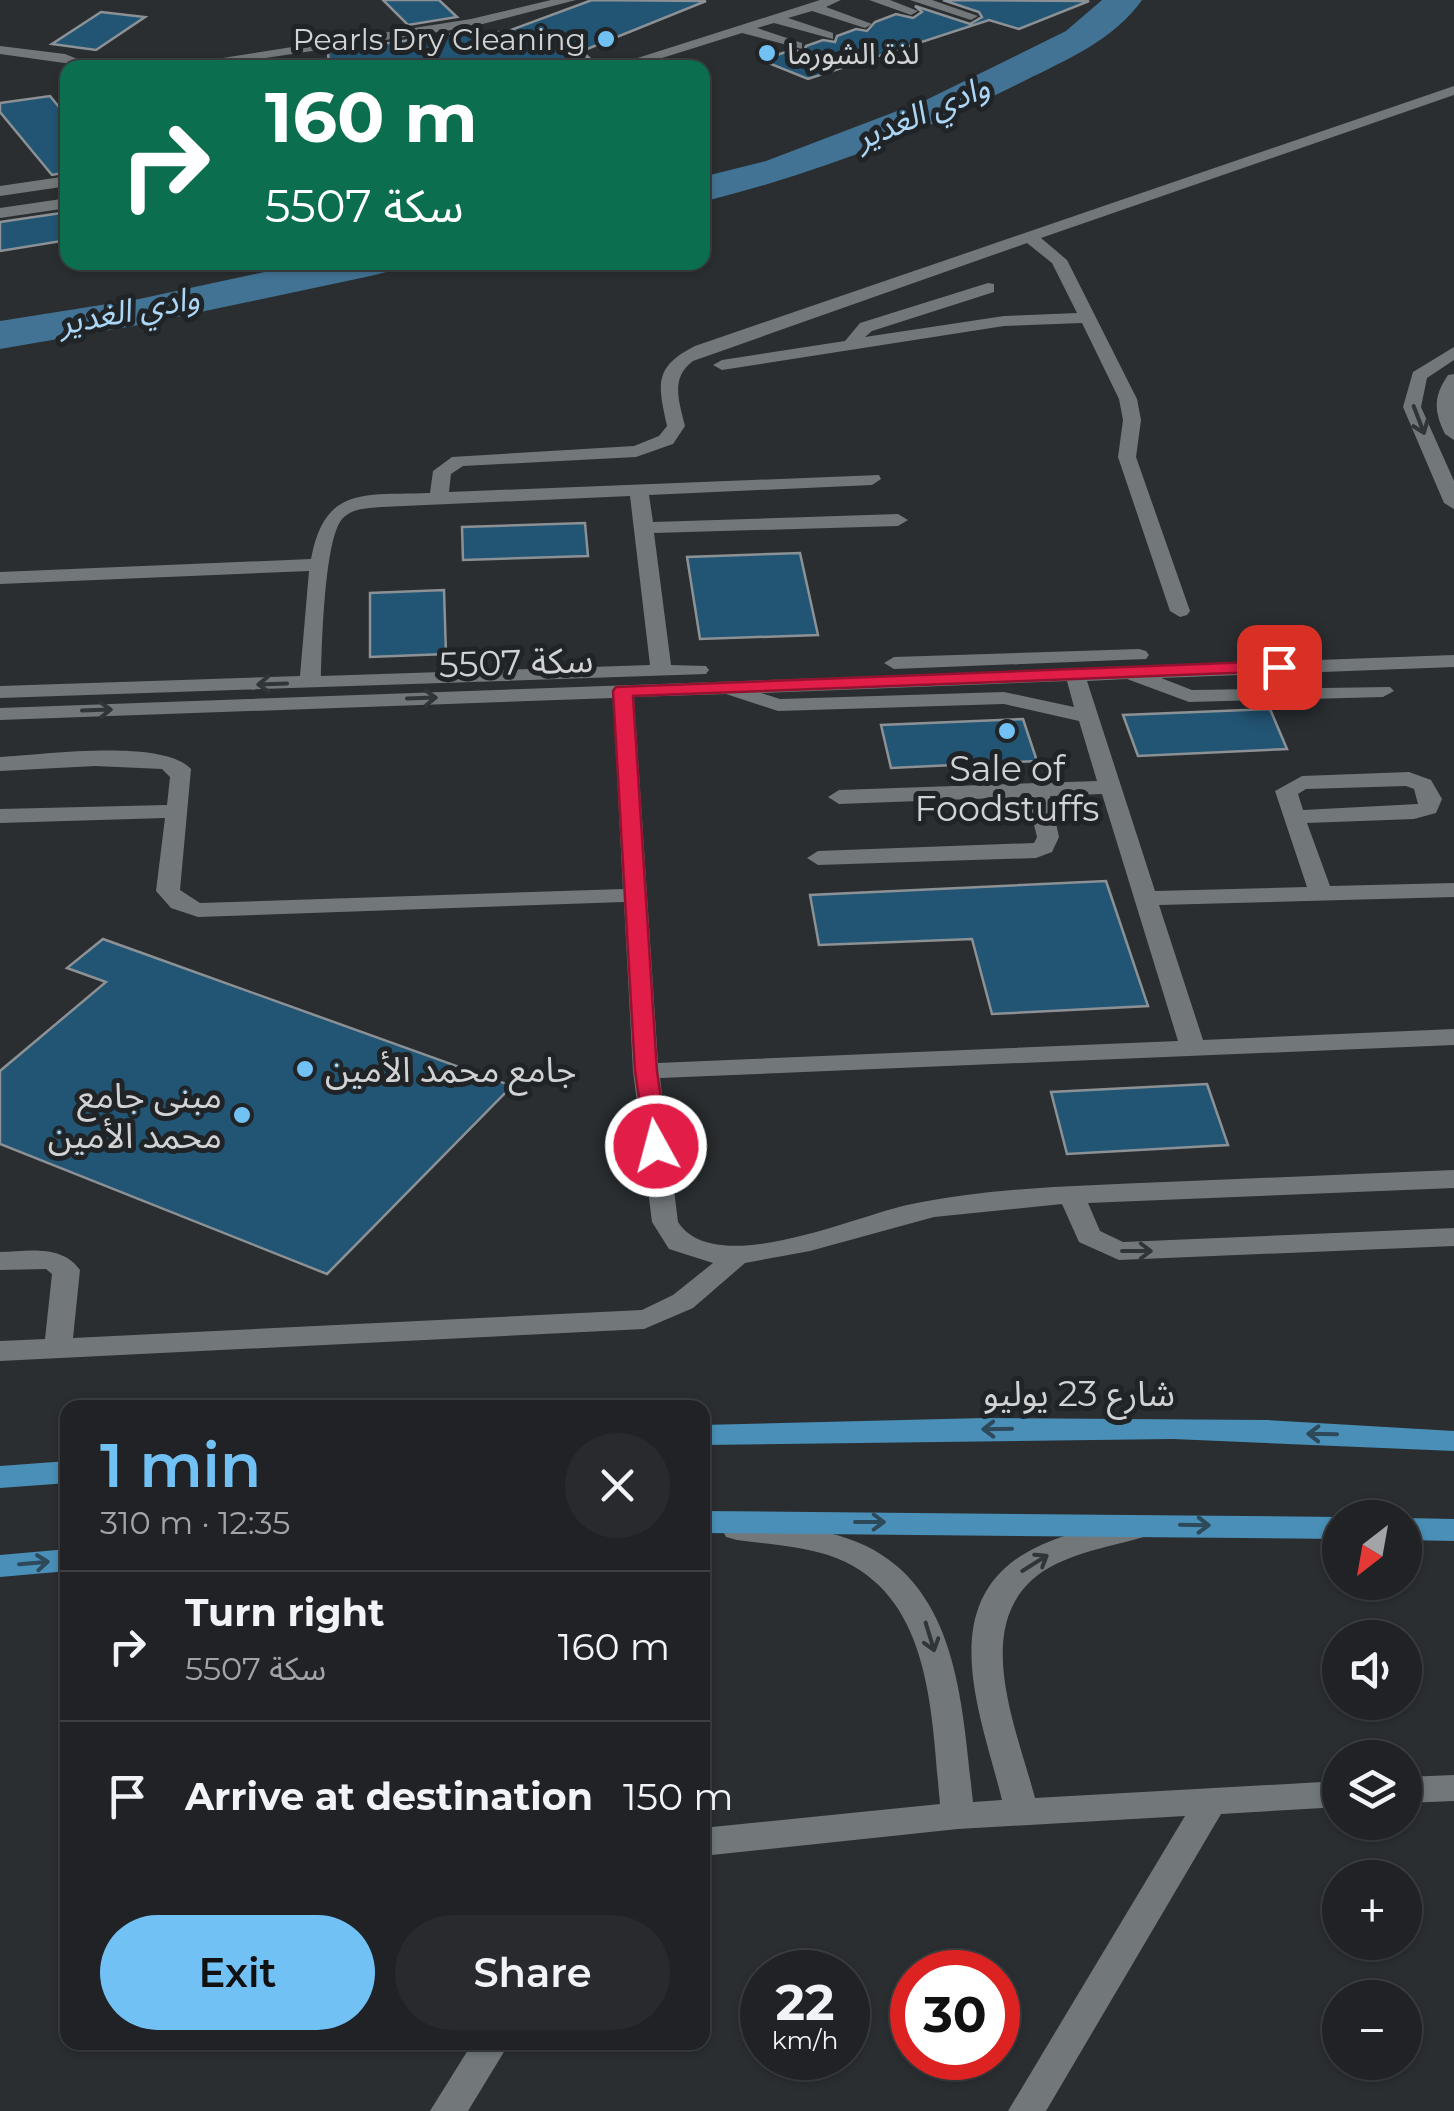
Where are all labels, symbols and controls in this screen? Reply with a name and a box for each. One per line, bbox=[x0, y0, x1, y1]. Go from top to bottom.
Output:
place label: Pearls Dry Cleaning bbox=[292, 21, 586, 58]
marker: Pearls Dry Cleaning bbox=[595, 28, 617, 50]
place label: لذة الشورما bbox=[787, 35, 920, 72]
marker: لذة الشورما bbox=[756, 42, 778, 64]
water label: وادي الغدير bbox=[846, 66, 997, 165]
text: 160 m bbox=[265, 74, 478, 160]
icon: right bbox=[100, 100, 230, 230]
text: سكة 5507 bbox=[265, 178, 463, 233]
water label: وادي الغدير bbox=[53, 277, 204, 350]
one-way arrow bbox=[1411, 404, 1429, 435]
pin bbox=[1237, 625, 1322, 710]
street label: سكة 5507 bbox=[438, 638, 594, 686]
icon: arrive bbox=[1252, 640, 1307, 695]
one-way arrow bbox=[257, 675, 289, 694]
one-way arrow bbox=[406, 688, 438, 707]
one-way arrow bbox=[81, 700, 113, 719]
marker: Sale of Foodstuffs bbox=[996, 720, 1018, 742]
place label: Sale of Foodstuffs bbox=[915, 747, 1099, 830]
place label: جامع محمد الأمين bbox=[325, 1048, 576, 1096]
marker: جامع محمد الأمين bbox=[294, 1058, 316, 1080]
place label: مبنى جامع محمد الأمين bbox=[48, 1074, 222, 1157]
position arrow bbox=[604, 1094, 708, 1198]
marker: مبنى جامع محمد الأمين bbox=[231, 1104, 253, 1126]
one-way arrow bbox=[1120, 1242, 1153, 1260]
street label: شارع 23 يوليو bbox=[983, 1372, 1175, 1420]
one-way arrow bbox=[981, 1419, 1013, 1438]
one-way arrow bbox=[1306, 1424, 1338, 1444]
text: 1 min bbox=[100, 1429, 261, 1502]
button: close bbox=[565, 1433, 670, 1538]
north arrow bbox=[1322, 1500, 1422, 1600]
map controls bbox=[1322, 1500, 1422, 2080]
text: 310 m · 12:35 bbox=[100, 1503, 290, 1542]
one-way arrow bbox=[852, 1512, 885, 1532]
one-way arrow bbox=[1178, 1515, 1210, 1534]
one-way arrow bbox=[1020, 1553, 1049, 1574]
one-way arrow bbox=[17, 1554, 49, 1573]
text: Turn right bbox=[185, 1589, 384, 1636]
icon: right bbox=[100, 1619, 155, 1674]
one-way arrow bbox=[922, 1620, 940, 1652]
button: sound bbox=[1322, 1620, 1422, 1720]
text: 160 m bbox=[558, 1623, 670, 1670]
text: سكة 5507 bbox=[185, 1649, 326, 1688]
button: layers bbox=[1322, 1740, 1422, 1840]
icon: arrive bbox=[100, 1769, 155, 1824]
text: Arrive at destination bbox=[185, 1773, 593, 1820]
text: 150 m bbox=[623, 1773, 734, 1820]
button: + bbox=[1322, 1860, 1422, 1960]
button: Exit bbox=[100, 1915, 375, 2030]
button: Share bbox=[395, 1915, 670, 2030]
speed limit sign: 30 bbox=[890, 1950, 1020, 2080]
text: 22 bbox=[776, 1972, 835, 2033]
button: − bbox=[1322, 1980, 1422, 2080]
text: km/h bbox=[772, 2025, 838, 2055]

